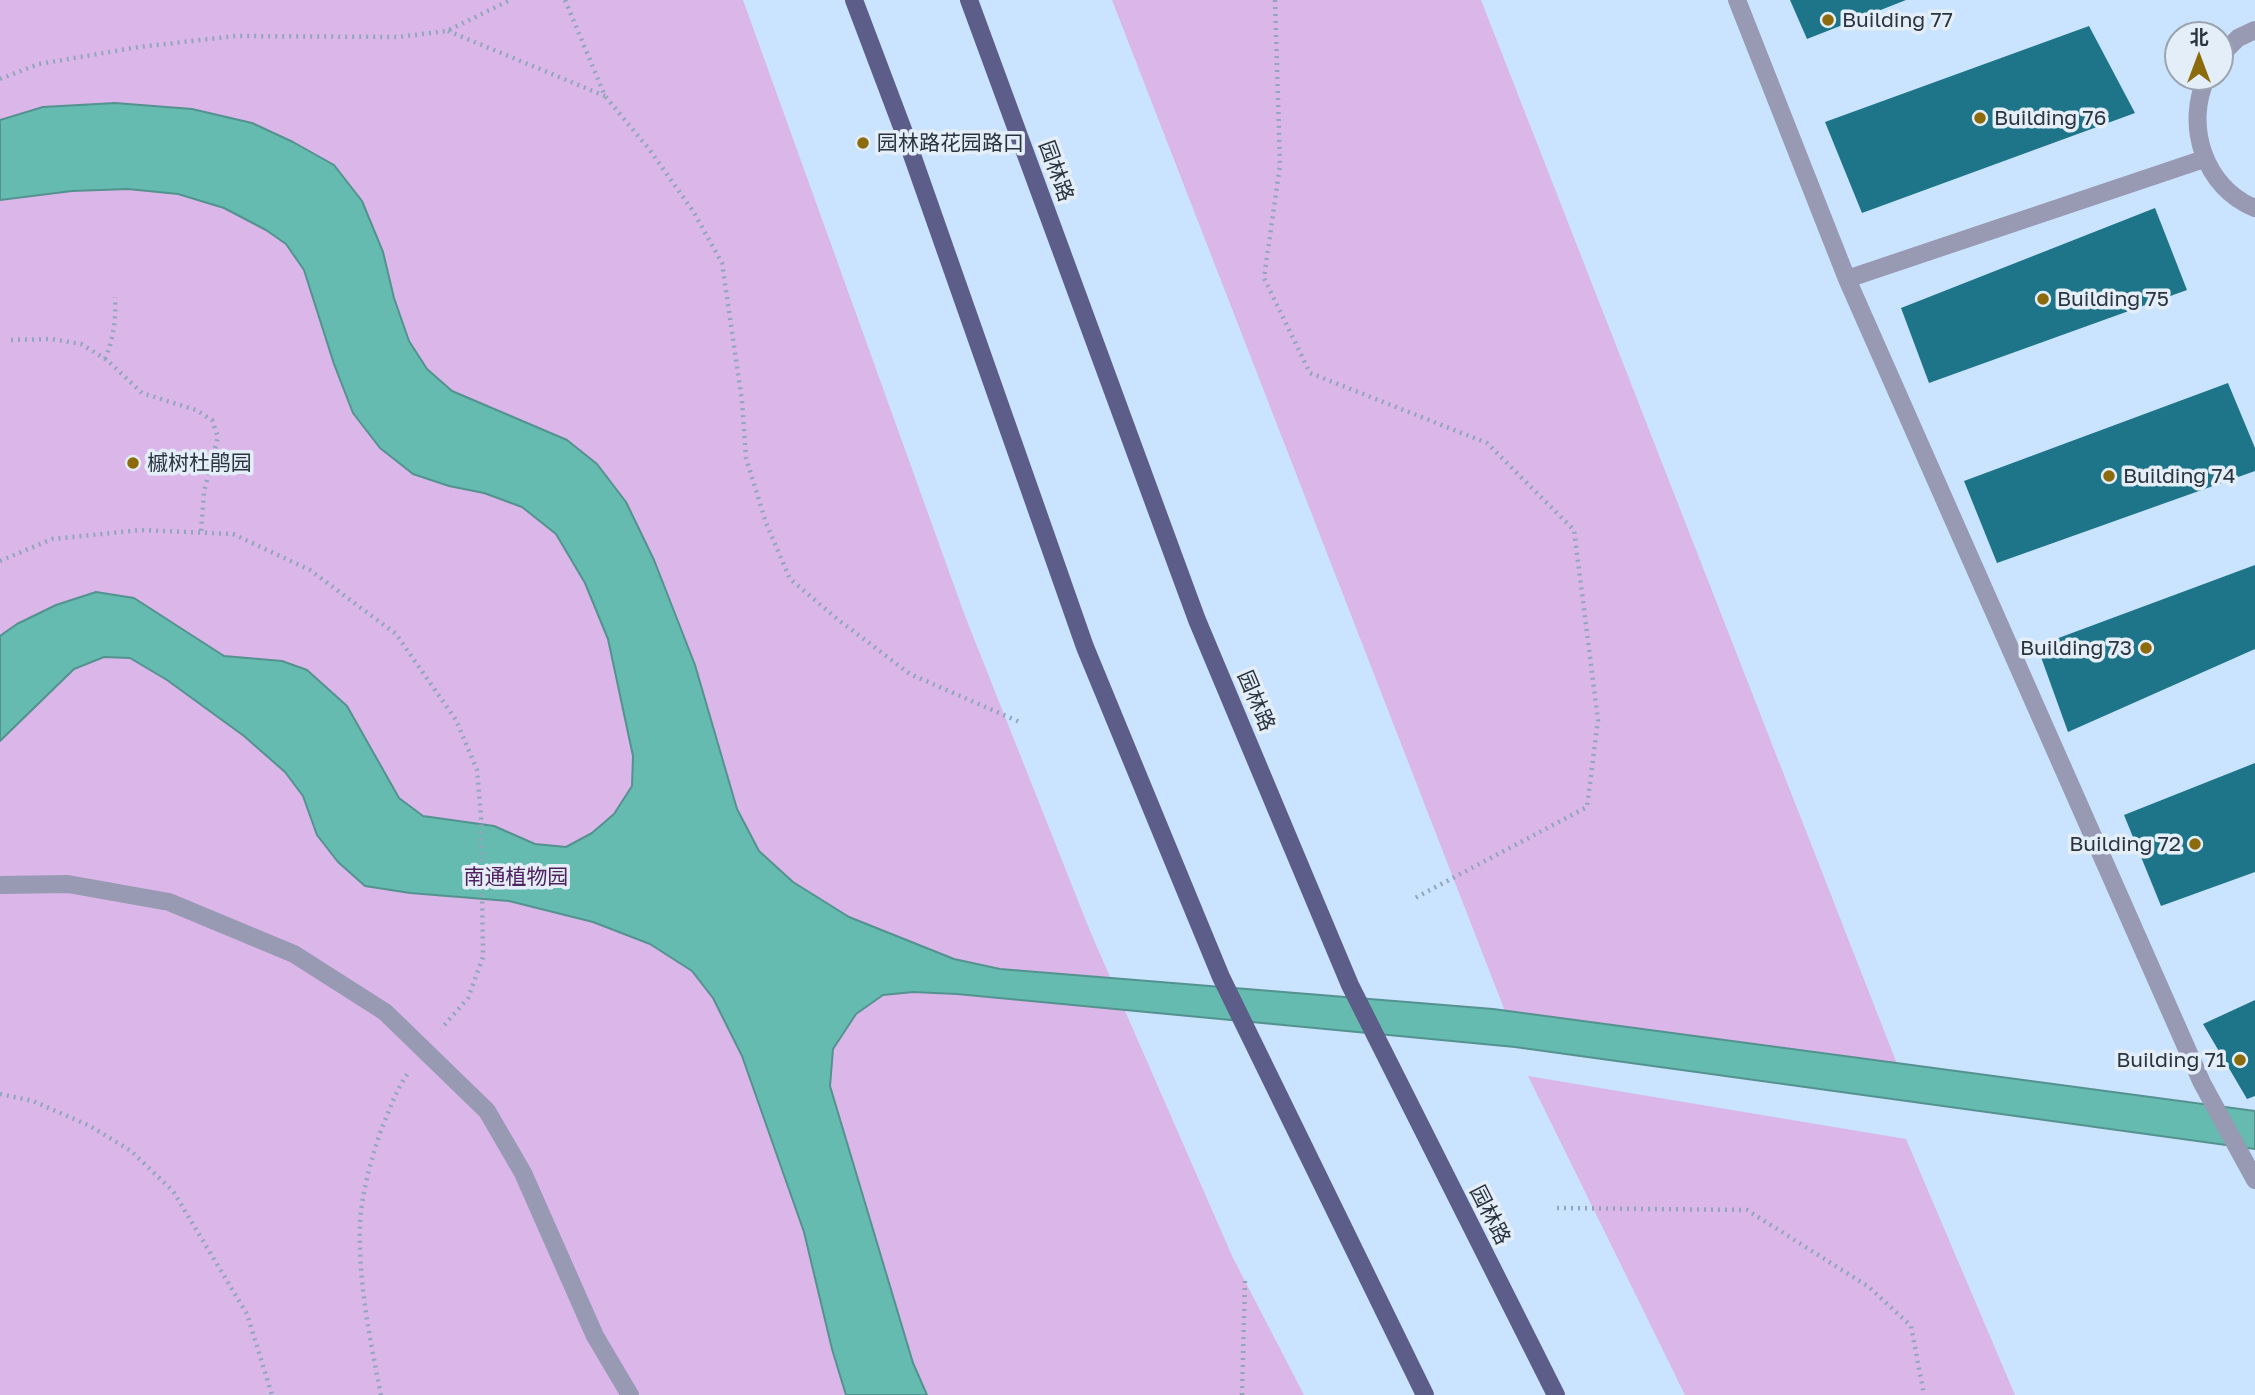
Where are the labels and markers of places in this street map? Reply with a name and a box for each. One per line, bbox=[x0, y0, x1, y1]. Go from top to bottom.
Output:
place label: Building 77 bbox=[1842, 7, 1953, 33]
marker: Building 77 bbox=[1820, 12, 1836, 28]
place label: Building 76 bbox=[1994, 105, 2106, 131]
marker: Building 76 bbox=[1972, 110, 1988, 126]
place label: 园林路花园路口 bbox=[877, 130, 1024, 156]
marker: 园林路花园路口 bbox=[855, 135, 871, 151]
place label: Building 75 bbox=[2057, 286, 2169, 312]
marker: Building 75 bbox=[2035, 291, 2051, 307]
place label: 槭树杜鹃园 bbox=[147, 450, 252, 476]
marker: 槭树杜鹃园 bbox=[125, 455, 141, 471]
place label: Building 74 bbox=[2123, 463, 2235, 489]
marker: Building 74 bbox=[2101, 468, 2117, 484]
place label: Building 73 bbox=[2020, 635, 2132, 661]
marker: Building 73 bbox=[2138, 640, 2154, 656]
place label: Building 72 bbox=[2069, 831, 2181, 857]
marker: Building 72 bbox=[2187, 836, 2203, 852]
place label: Building 71 bbox=[2116, 1047, 2226, 1073]
marker: Building 71 bbox=[2232, 1052, 2248, 1068]

